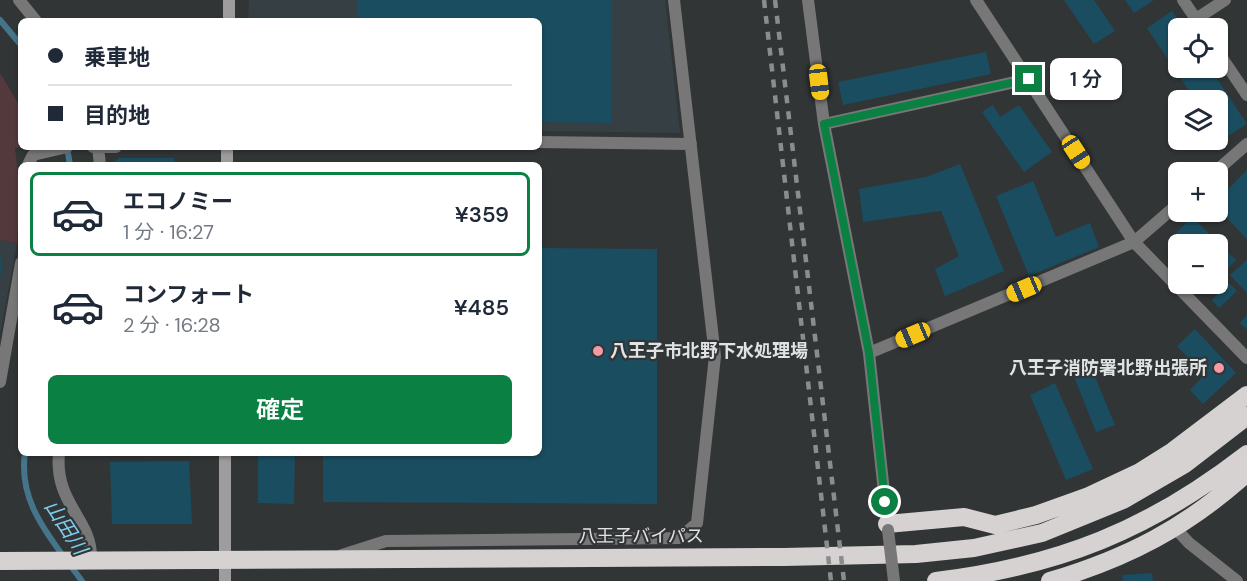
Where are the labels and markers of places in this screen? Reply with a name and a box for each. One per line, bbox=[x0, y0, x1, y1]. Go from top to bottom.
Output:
place label: 八王子市北野下水処理場 bbox=[610, 339, 808, 363]
marker: 八王子市北野下水処理場 bbox=[591, 344, 605, 358]
place label: 八王子消防署北野出張所 bbox=[1009, 356, 1207, 380]
marker: 八王子消防署北野出張所 bbox=[1212, 361, 1226, 375]

